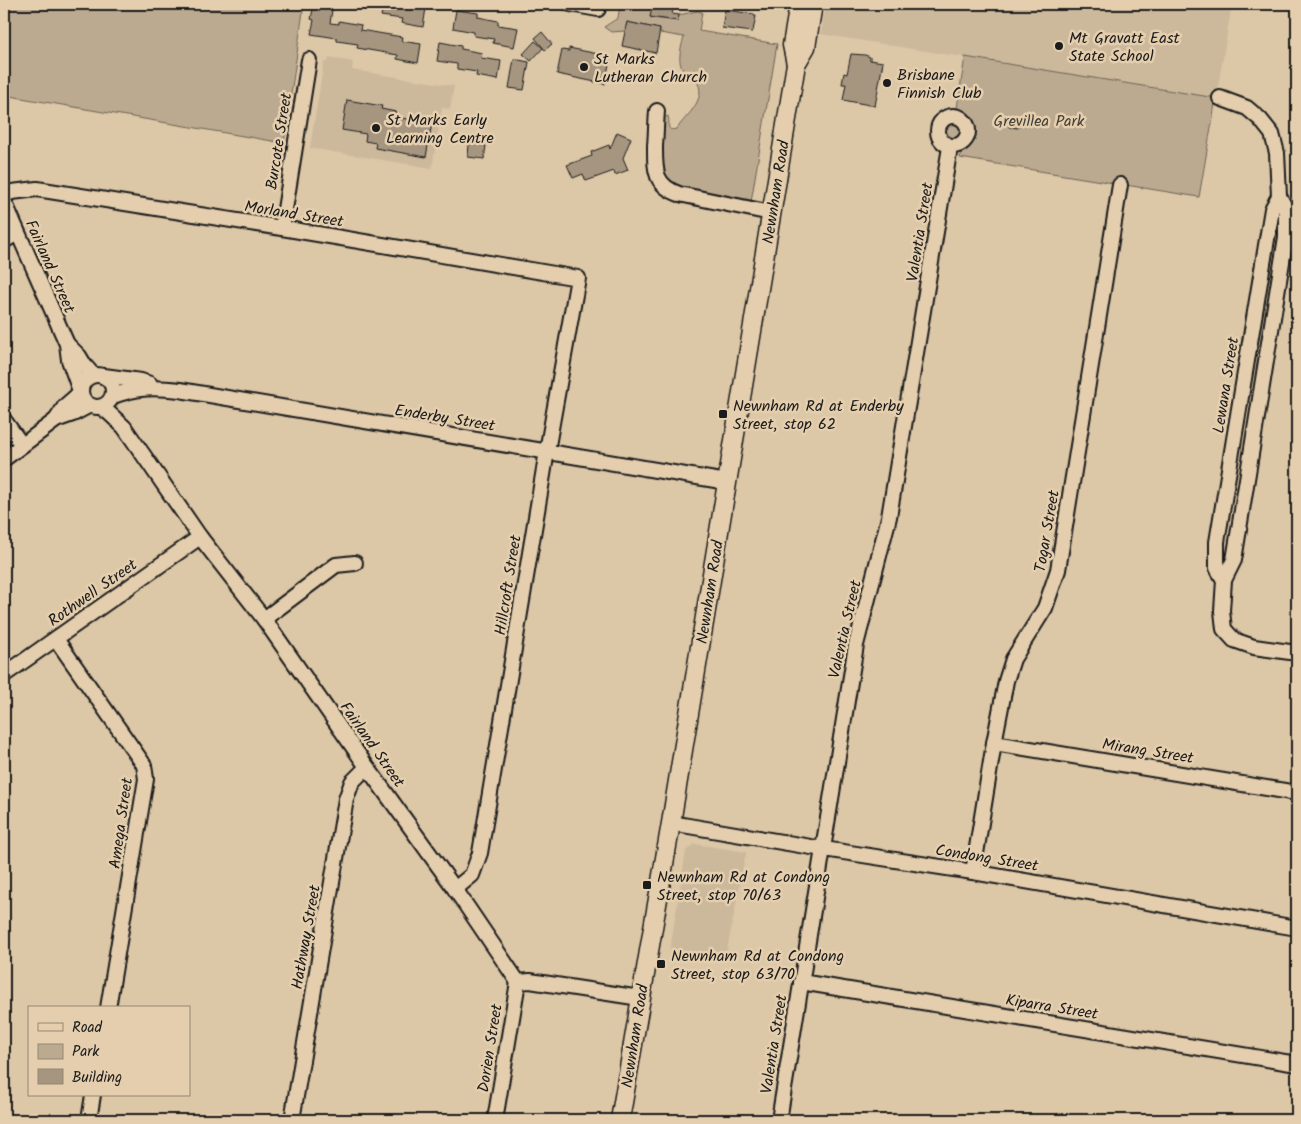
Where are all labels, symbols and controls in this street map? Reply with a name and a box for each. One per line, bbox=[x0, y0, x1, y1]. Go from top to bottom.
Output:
place label: Mt Gravatt East State School bbox=[1069, 26, 1181, 69]
marker: Mt Gravatt East State School bbox=[1053, 40, 1065, 52]
place label: St Marks Lutheran Church bbox=[594, 47, 707, 90]
marker: St Marks Lutheran Church bbox=[578, 61, 590, 73]
place label: Brisbane Finnish Club bbox=[897, 63, 982, 106]
marker: Brisbane Finnish Club bbox=[881, 77, 893, 89]
street label: Burcote Street bbox=[259, 90, 300, 192]
place label: St Marks Early Learning Centre bbox=[386, 108, 494, 151]
park label: Grevillea Park bbox=[994, 109, 1085, 134]
marker: St Marks Early Learning Centre bbox=[370, 122, 382, 134]
street label: Newnham Road bbox=[756, 138, 797, 246]
street label: Valentia Street bbox=[900, 180, 941, 284]
street label: Morland Street bbox=[242, 194, 346, 235]
street label: Fairland Street bbox=[18, 216, 82, 318]
street label: Lewana Street bbox=[1207, 334, 1247, 435]
place label: Newnham Rd at Enderby Street, stop 62 bbox=[733, 394, 904, 437]
street label: Enderby Street bbox=[393, 398, 498, 439]
marker: Newnham Rd at Enderby Street, stop 62 bbox=[717, 408, 729, 420]
street label: Togar Street bbox=[1028, 487, 1067, 574]
street label: Hillcroft Street bbox=[488, 532, 529, 637]
street label: Newnham Road bbox=[690, 538, 731, 646]
street label: Rothwell Street bbox=[43, 553, 143, 633]
street label: Valentia Street bbox=[822, 577, 869, 681]
street label: Fairland Street bbox=[333, 697, 411, 794]
street label: Mirang Street bbox=[1100, 732, 1196, 771]
street label: Amega Street bbox=[103, 775, 140, 870]
street label: Condong Street bbox=[934, 838, 1041, 879]
place label: Newnham Rd at Condong Street, stop 70/63 bbox=[657, 865, 830, 908]
marker: Newnham Rd at Condong Street, stop 70/63 bbox=[641, 879, 653, 891]
street label: Hathway Street bbox=[285, 882, 328, 992]
place label: Newnham Rd at Condong Street, stop 63/70 bbox=[671, 944, 844, 987]
marker: Newnham Rd at Condong Street, stop 63/70 bbox=[655, 958, 667, 970]
street label: Newnham Road bbox=[615, 982, 656, 1090]
street label: Kiparra Street bbox=[1004, 988, 1101, 1027]
street label: Valentia Street bbox=[754, 992, 795, 1096]
street label: Dorien Street bbox=[471, 1001, 510, 1094]
legend bbox=[28, 1006, 190, 1096]
text: Road bbox=[72, 1016, 103, 1040]
text: Park bbox=[72, 1040, 100, 1064]
text: Building bbox=[72, 1066, 122, 1090]

